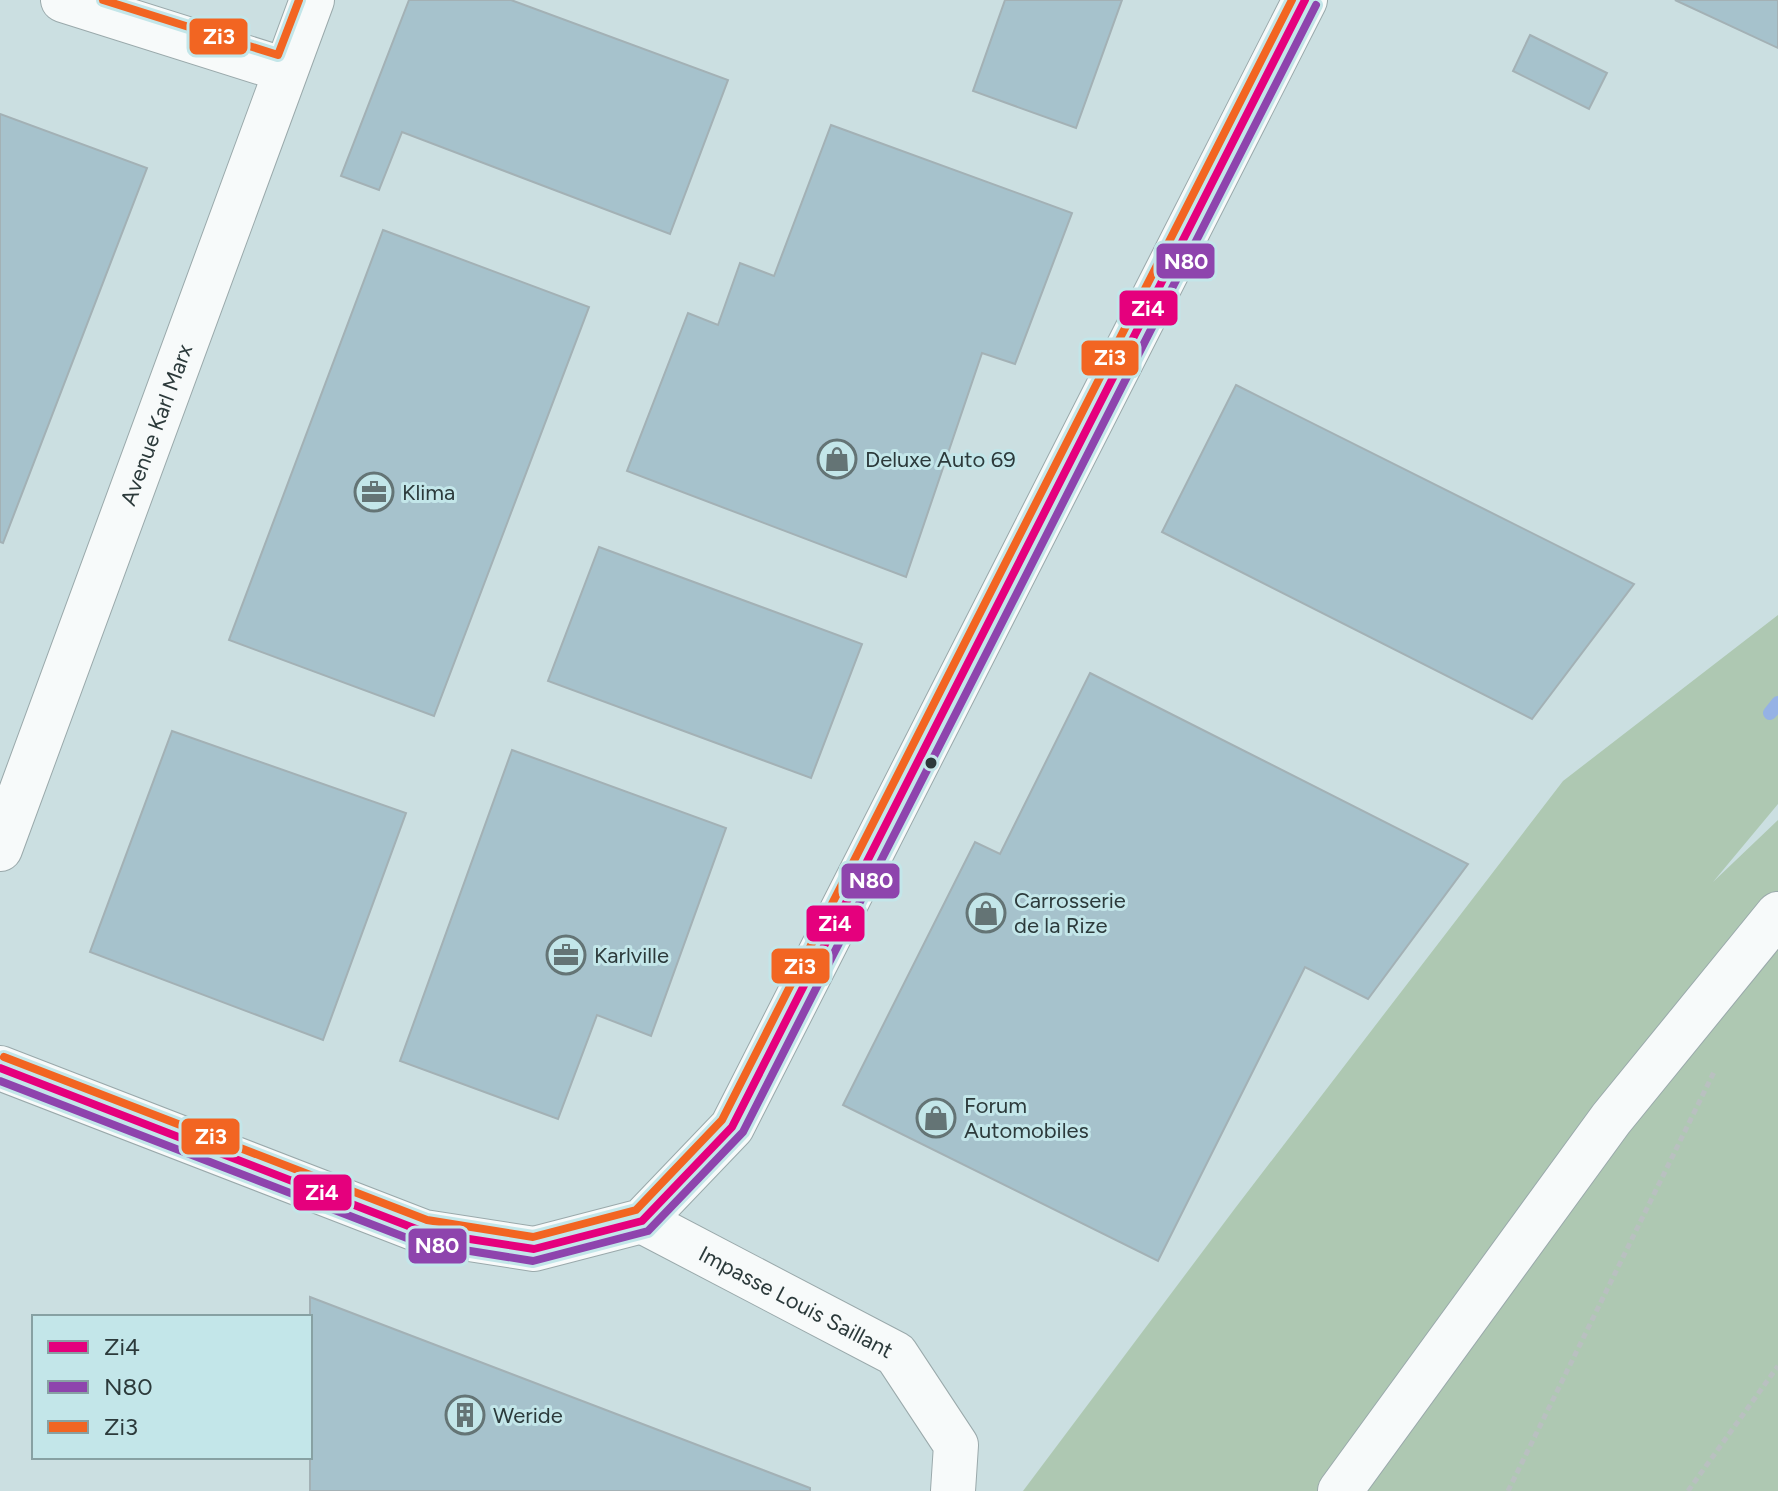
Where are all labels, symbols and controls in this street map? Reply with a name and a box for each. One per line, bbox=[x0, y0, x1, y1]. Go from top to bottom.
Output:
line badge: Zi3 bbox=[188, 17, 249, 56]
text: Zi3 bbox=[203, 23, 235, 50]
line badge: N80 bbox=[1155, 242, 1216, 280]
text: N80 bbox=[1164, 248, 1208, 275]
line badge: Zi4 bbox=[1118, 289, 1179, 327]
text: Zi4 bbox=[1131, 295, 1165, 322]
line badge: Zi3 bbox=[1080, 339, 1140, 377]
street label: Avenue Karl Marx bbox=[114, 340, 199, 509]
text: Zi3 bbox=[1094, 344, 1126, 371]
shop icon: Deluxe Auto 69 bbox=[816, 438, 858, 480]
place label: Deluxe Auto 69 bbox=[865, 446, 1016, 473]
office icon: Klima bbox=[353, 471, 395, 513]
place label: Klima bbox=[402, 479, 455, 506]
unlabelled marker bbox=[923, 755, 939, 771]
line badge: N80 bbox=[840, 862, 901, 900]
text: N80 bbox=[849, 867, 893, 894]
place label: Carrosserie de la Rize bbox=[1014, 887, 1126, 939]
shop icon: Carrosserie de la Rize bbox=[965, 892, 1007, 934]
line badge: Zi4 bbox=[805, 904, 866, 943]
text: Zi4 bbox=[818, 910, 852, 937]
office icon: Karlville bbox=[545, 934, 587, 976]
place label: Karlville bbox=[594, 942, 669, 969]
line badge: Zi3 bbox=[770, 947, 831, 985]
text: Zi3 bbox=[784, 953, 816, 980]
place label: Forum Automobiles bbox=[964, 1092, 1089, 1144]
shop icon: Forum Automobiles bbox=[915, 1097, 957, 1139]
line badge: Zi3 bbox=[180, 1117, 241, 1156]
text: Zi3 bbox=[195, 1123, 227, 1150]
line badge: Zi4 bbox=[292, 1173, 353, 1212]
text: Zi4 bbox=[305, 1179, 339, 1206]
line badge: N80 bbox=[407, 1227, 468, 1265]
text: N80 bbox=[415, 1232, 459, 1259]
street label: Impasse Louis Saillant bbox=[694, 1240, 898, 1364]
legend bbox=[32, 1315, 312, 1459]
text: Zi4 bbox=[104, 1332, 140, 1361]
text: N80 bbox=[104, 1372, 153, 1401]
building icon: Weride bbox=[444, 1394, 486, 1436]
place label: Weride bbox=[493, 1402, 563, 1429]
text: Zi3 bbox=[104, 1412, 138, 1441]

